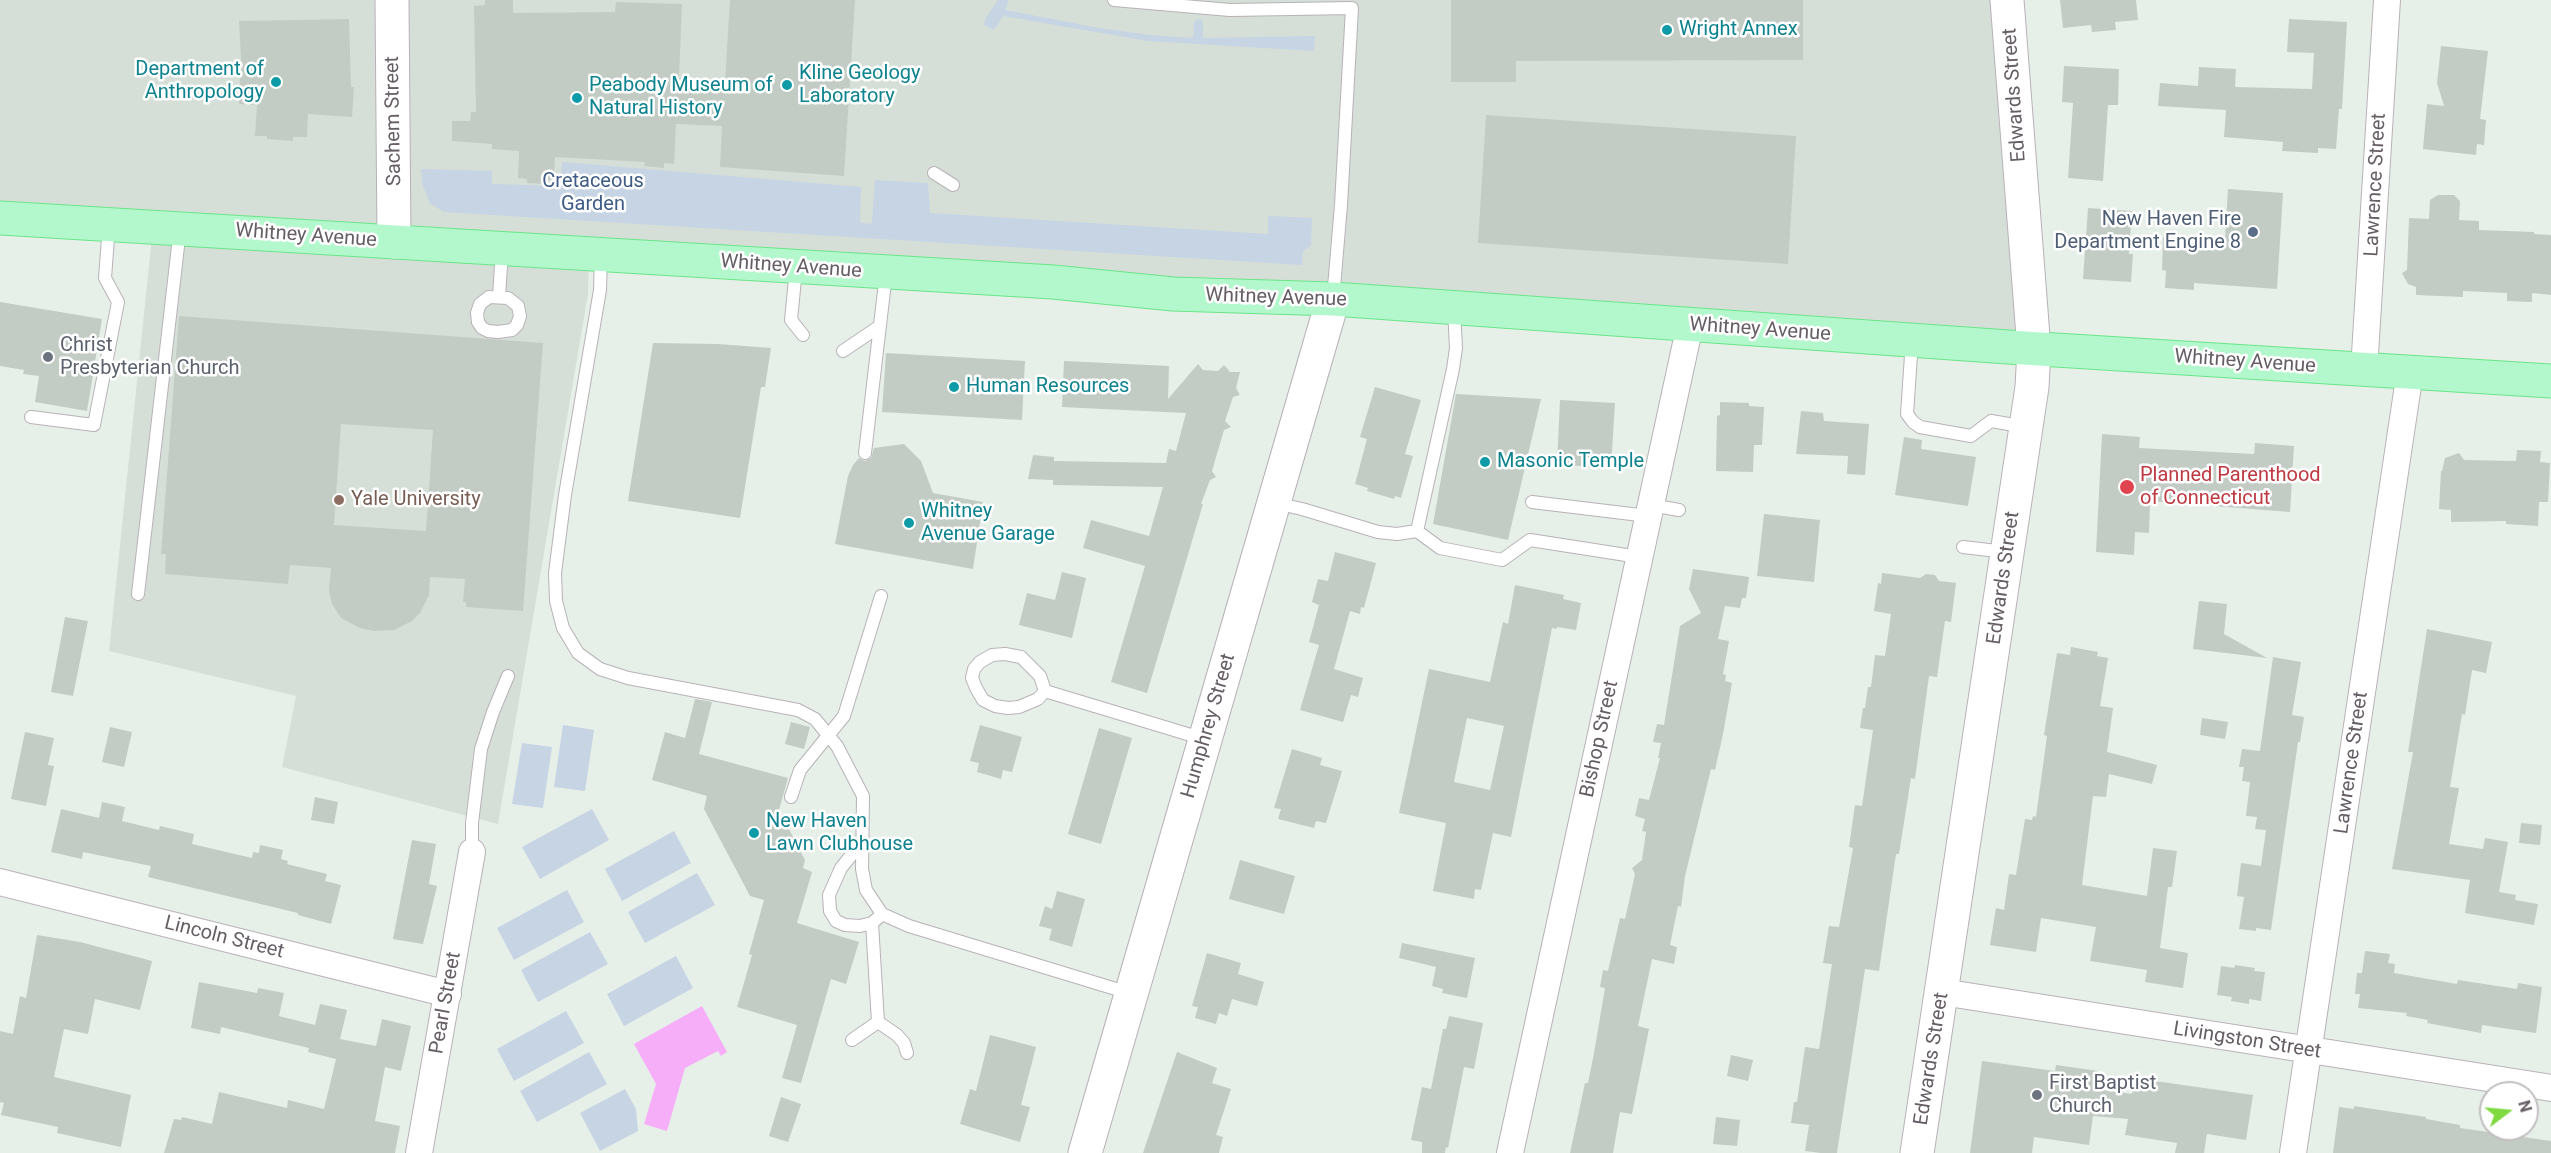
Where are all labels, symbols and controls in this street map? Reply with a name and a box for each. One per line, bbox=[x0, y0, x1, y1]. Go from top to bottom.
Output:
place label: Wright Annex bbox=[1679, 18, 1798, 42]
marker: Wright Annex bbox=[1660, 23, 1674, 37]
street label: Edwards Street bbox=[1998, 27, 2032, 163]
street label: Sachem Street bbox=[381, 56, 407, 186]
place label: Department of Anthropology bbox=[135, 58, 264, 105]
place label: Kline Geology Laboratory bbox=[799, 62, 920, 109]
place label: Peabody Museum of Natural History bbox=[589, 74, 773, 121]
marker: Department of Anthropology bbox=[269, 75, 283, 89]
marker: Kline Geology Laboratory bbox=[780, 78, 794, 92]
marker: Peabody Museum of Natural History bbox=[570, 91, 584, 105]
street label: Lawrence Street bbox=[2360, 113, 2392, 257]
park label: Cretaceous Garden bbox=[542, 170, 644, 217]
place label: New Haven Fire Department Engine 8 bbox=[2054, 208, 2241, 255]
street label: Whitney Avenue bbox=[235, 219, 377, 253]
marker: New Haven Fire Department Engine 8 bbox=[2246, 225, 2260, 239]
street label: Whitney Avenue bbox=[720, 250, 862, 284]
street label: Whitney Avenue bbox=[1205, 284, 1347, 312]
street label: Whitney Avenue bbox=[1689, 313, 1831, 347]
place label: Christ Presbyterian Church bbox=[60, 334, 240, 381]
street label: Whitney Avenue bbox=[2174, 345, 2316, 379]
marker: Christ Presbyterian Church bbox=[41, 350, 55, 364]
place label: Human Resources bbox=[966, 375, 1129, 399]
marker: Human Resources bbox=[947, 380, 961, 394]
place label: Masonic Temple bbox=[1497, 450, 1644, 474]
marker: Masonic Temple bbox=[1478, 455, 1492, 469]
place label: Planned Parenthood of Connecticut bbox=[2140, 464, 2321, 511]
marker: Planned Parenthood of Connecticut bbox=[2118, 478, 2136, 496]
place label: Yale University bbox=[351, 488, 481, 512]
marker: Yale University bbox=[332, 493, 346, 507]
place label: Whitney Avenue Garage bbox=[921, 500, 1055, 547]
street label: Edwards Street bbox=[1983, 510, 2025, 646]
marker: Whitney Avenue Garage bbox=[902, 516, 916, 530]
street label: Humphrey Street bbox=[1177, 651, 1241, 801]
street label: Bishop Street bbox=[1576, 678, 1624, 800]
street label: Lawrence Street bbox=[2330, 690, 2374, 836]
place label: New Haven Lawn Clubhouse bbox=[766, 810, 913, 857]
marker: New Haven Lawn Clubhouse bbox=[747, 826, 761, 840]
street label: Lincoln Street bbox=[162, 912, 286, 964]
street label: Pearl Street bbox=[425, 950, 467, 1056]
street label: Edwards Street bbox=[1910, 991, 1954, 1127]
street label: Livingston Street bbox=[2171, 1017, 2323, 1065]
place label: First Baptist Church bbox=[2049, 1072, 2156, 1119]
north arrow bbox=[2479, 1081, 2539, 1141]
marker: First Baptist Church bbox=[2030, 1088, 2044, 1102]
text: N bbox=[2514, 1098, 2536, 1114]

